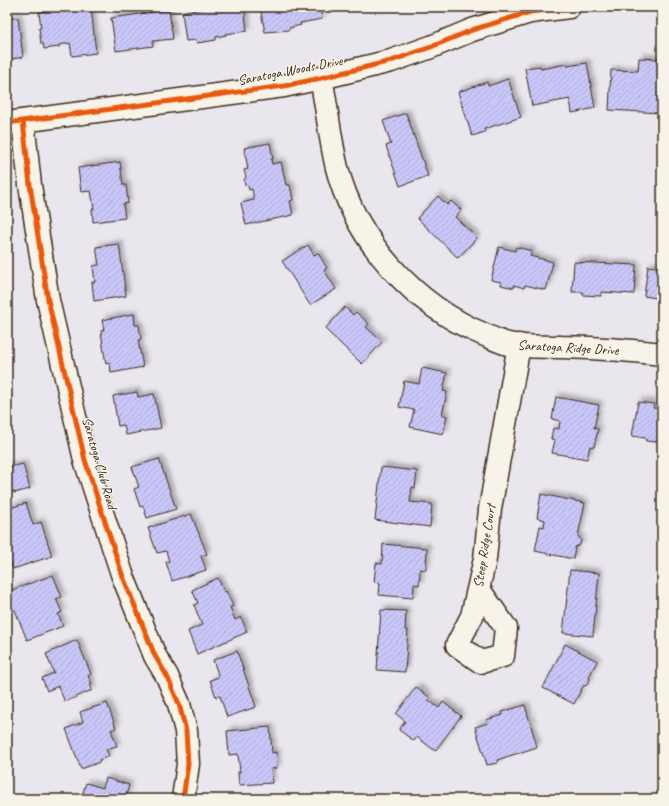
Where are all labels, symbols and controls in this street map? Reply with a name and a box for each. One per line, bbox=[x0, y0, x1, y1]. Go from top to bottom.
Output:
street label: Saratoga Woods Drive bbox=[236, 52, 345, 89]
street label: Saratoga Ridge Drive bbox=[517, 336, 620, 359]
street label: Saratoga Club Road bbox=[78, 415, 121, 513]
street label: Steep Ridge Court bbox=[470, 501, 500, 589]

